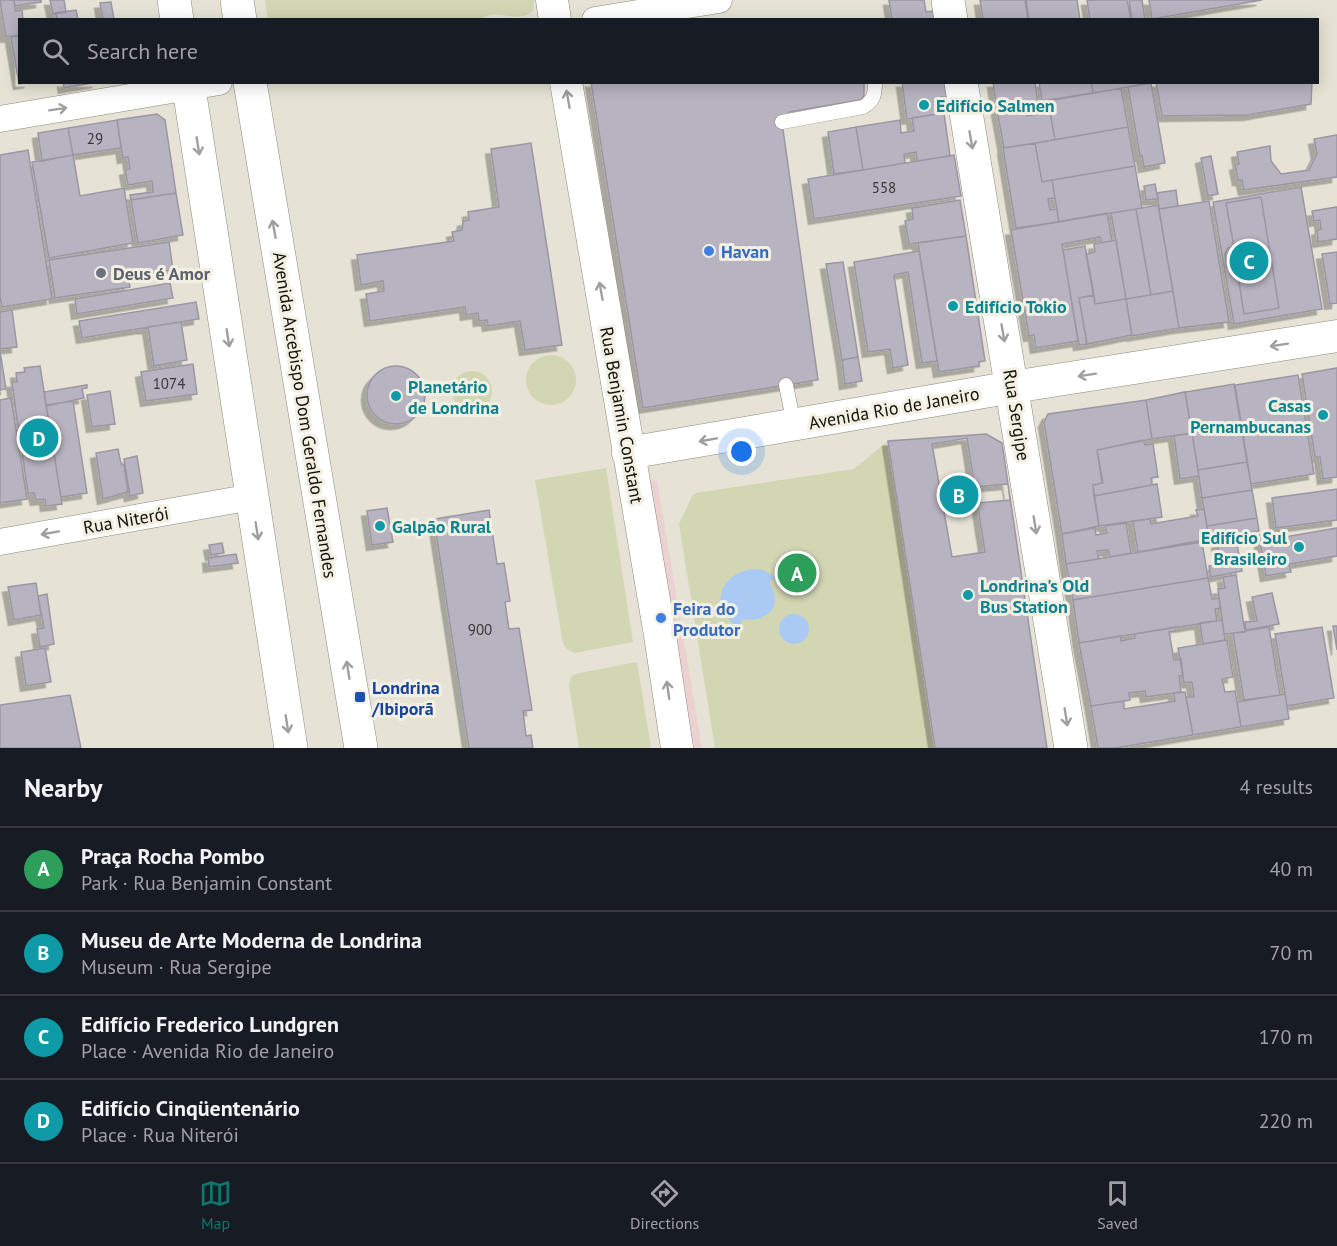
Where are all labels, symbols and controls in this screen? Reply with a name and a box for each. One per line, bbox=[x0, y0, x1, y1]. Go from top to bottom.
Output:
search box bbox=[18, 18, 1319, 84]
icon: search bbox=[39, 35, 72, 68]
text: Search here bbox=[87, 37, 198, 65]
one-way arrow bbox=[563, 89, 574, 109]
place label: Edifício Salmen bbox=[936, 94, 1055, 117]
marker: Edifício Salmen bbox=[917, 98, 931, 112]
one-way arrow bbox=[47, 103, 67, 114]
house number: 29 bbox=[87, 129, 103, 148]
one-way arrow bbox=[966, 130, 977, 150]
one-way arrow bbox=[192, 135, 203, 155]
house number: 558 bbox=[872, 178, 896, 197]
one-way arrow bbox=[269, 219, 280, 239]
pin: C bbox=[1230, 238, 1268, 284]
place label: Havan bbox=[721, 240, 769, 263]
marker: Havan bbox=[702, 244, 716, 258]
street label: Avenida Arcebispo Dom Geraldo Fernandes bbox=[268, 250, 342, 580]
place label: Deus é Amor bbox=[113, 262, 211, 285]
marker: Deus é Amor bbox=[94, 266, 108, 280]
one-way arrow bbox=[595, 281, 606, 301]
place label: Edifício Tokio bbox=[965, 295, 1067, 318]
marker: Edifício Tokio bbox=[946, 299, 960, 313]
one-way arrow bbox=[998, 322, 1009, 342]
street label: Rua Benjamin Constant bbox=[595, 325, 649, 505]
one-way arrow bbox=[222, 328, 233, 348]
one-way arrow bbox=[1270, 339, 1290, 350]
street label: Rua Sergipe bbox=[998, 368, 1036, 462]
one-way arrow bbox=[1077, 370, 1097, 381]
house number: 1074 bbox=[153, 374, 185, 393]
place label: Planetário de Londrina bbox=[408, 375, 499, 419]
street label: Avenida Rio de Janeiro bbox=[807, 382, 981, 434]
marker: Planetário de Londrina bbox=[389, 389, 403, 403]
place label: Casas Pernambucanas bbox=[1190, 394, 1311, 438]
marker: Casas Pernambucanas bbox=[1316, 408, 1330, 422]
pin: D bbox=[20, 416, 58, 460]
one-way arrow bbox=[699, 435, 718, 446]
your location bbox=[727, 437, 756, 466]
pin: B bbox=[940, 472, 978, 518]
street label: Rua Niterói bbox=[81, 501, 171, 539]
place label: Galpão Rural bbox=[392, 515, 492, 538]
one-way arrow bbox=[1030, 515, 1041, 534]
marker: Galpão Rural bbox=[373, 519, 387, 533]
one-way arrow bbox=[252, 521, 263, 540]
place label: Edifício Sul Brasileiro bbox=[1201, 526, 1288, 570]
one-way arrow bbox=[41, 528, 60, 539]
marker: Edifício Sul Brasileiro bbox=[1292, 540, 1306, 554]
pin: A bbox=[778, 550, 816, 596]
place label: Londrina's Old Bus Station bbox=[980, 574, 1089, 618]
marker: Londrina's Old Bus Station bbox=[961, 588, 975, 602]
place label: Feira do Produtor bbox=[673, 597, 741, 641]
marker: Feira do Produtor bbox=[654, 611, 668, 625]
house number: 900 bbox=[468, 620, 492, 639]
one-way arrow bbox=[342, 660, 353, 680]
place label: Londrina /Ibiporã bbox=[371, 676, 440, 720]
one-way arrow bbox=[663, 681, 674, 700]
marker: Londrina /Ibiporã bbox=[353, 690, 367, 704]
one-way arrow bbox=[1061, 707, 1072, 727]
one-way arrow bbox=[282, 713, 293, 733]
text: Nearby bbox=[24, 771, 102, 804]
text: 4 results bbox=[1240, 774, 1313, 800]
text: Praça Rocha Pombo bbox=[81, 842, 265, 870]
text: A bbox=[37, 856, 50, 882]
text: 40 m bbox=[1270, 856, 1313, 882]
text: Park · Rua Benjamin Constant bbox=[81, 870, 332, 896]
text: Museu de Arte Moderna de Londrina bbox=[81, 926, 422, 954]
text: B bbox=[38, 940, 49, 966]
text: 70 m bbox=[1270, 940, 1313, 966]
text: Museum · Rua Sergipe bbox=[81, 954, 272, 980]
text: Edifício Frederico Lundgren bbox=[81, 1010, 339, 1038]
text: C bbox=[38, 1024, 49, 1050]
text: 170 m bbox=[1259, 1024, 1313, 1050]
text: Place · Avenida Rio de Janeiro bbox=[81, 1038, 334, 1064]
text: Edifício Cinqüentenário bbox=[81, 1094, 300, 1122]
text: D bbox=[37, 1108, 50, 1134]
text: 220 m bbox=[1259, 1108, 1313, 1134]
text: Place · Rua Niterói bbox=[81, 1122, 239, 1148]
tab: Map bbox=[199, 1177, 232, 1233]
tab: Directions bbox=[630, 1177, 699, 1233]
tab: Saved bbox=[1097, 1177, 1138, 1233]

